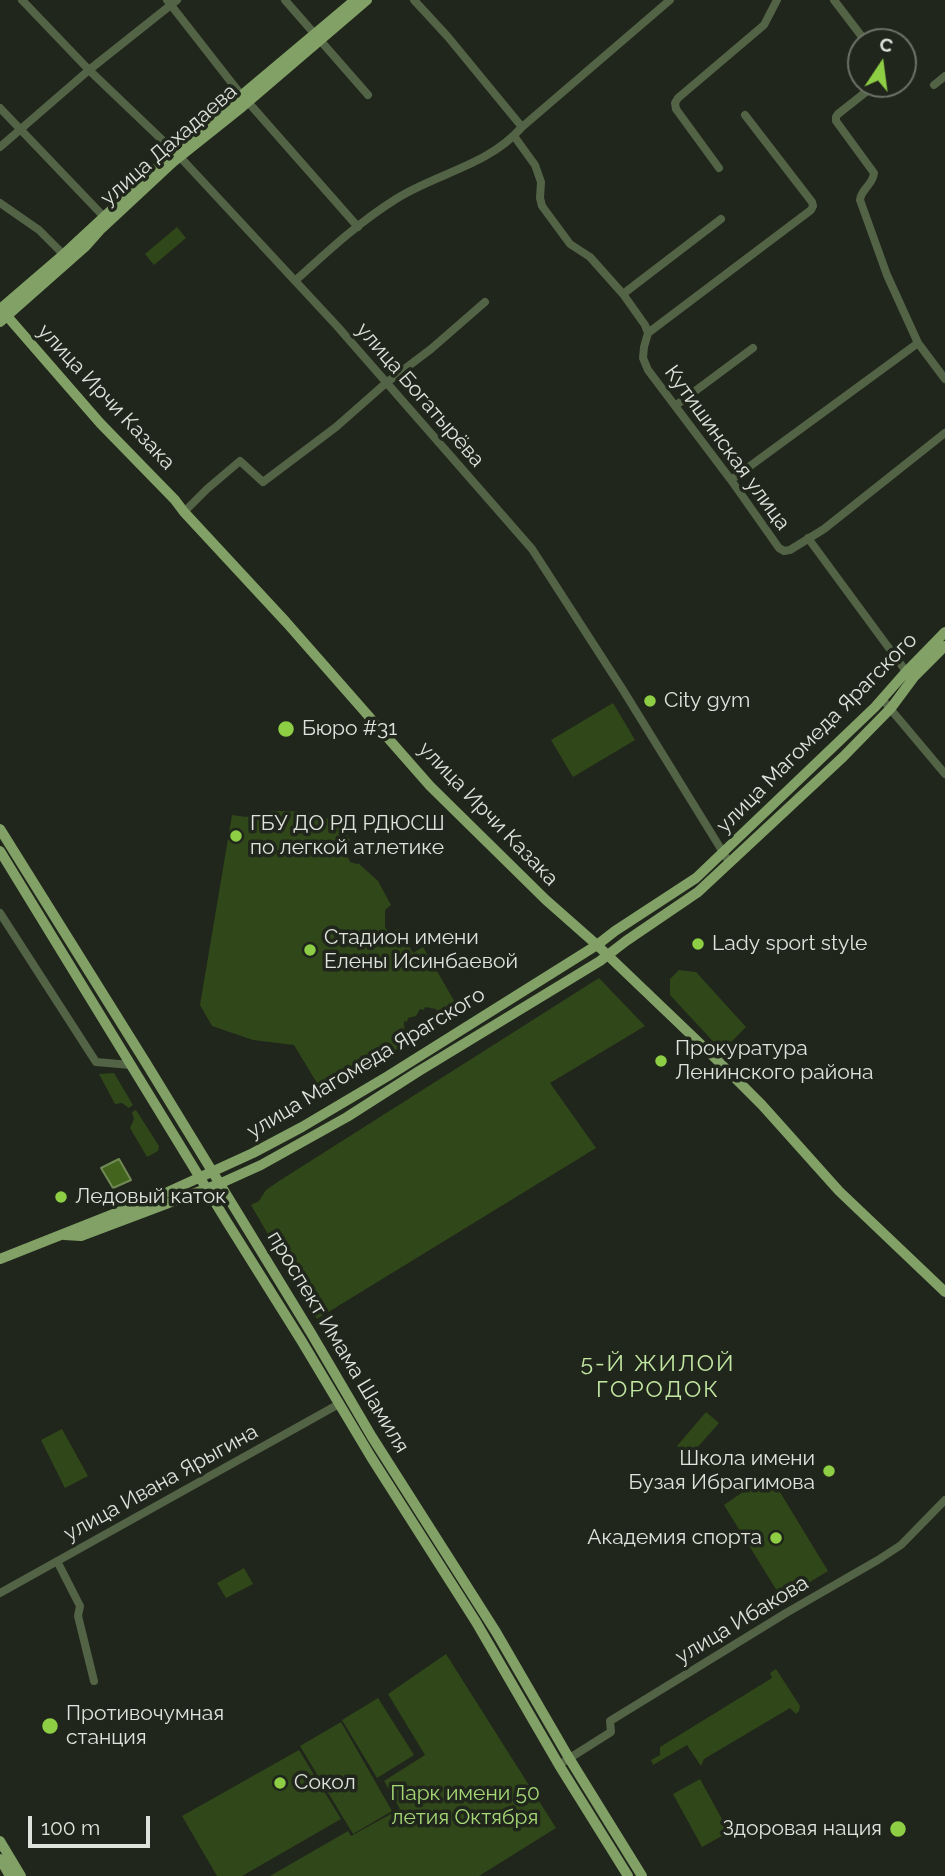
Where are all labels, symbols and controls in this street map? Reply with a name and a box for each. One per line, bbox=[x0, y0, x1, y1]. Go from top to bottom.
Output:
north arrow bbox=[847, 28, 917, 98]
text: С bbox=[877, 32, 895, 57]
street label: улица Дахадаева bbox=[96, 79, 242, 211]
street label: улица Богатырёва bbox=[350, 318, 490, 472]
street label: улица Ирчи Казака bbox=[32, 319, 180, 475]
street label: Кутишинская улица bbox=[659, 361, 795, 535]
street label: улица Магомеда Ярагского bbox=[711, 627, 923, 839]
place label: City gym bbox=[664, 688, 750, 714]
marker: City gym bbox=[642, 693, 658, 709]
place label: Бюро #31 bbox=[302, 716, 397, 742]
marker: Бюро #31 bbox=[276, 719, 296, 739]
street label: улица Ирчи Казака bbox=[413, 737, 563, 891]
place label: ГБУ ДО РД РДЮСШ по легкой атлетике bbox=[250, 811, 445, 861]
marker: ГБУ ДО РД РДЮСШ по легкой атлетике bbox=[228, 828, 244, 844]
place label: Стадион имени Елены Исинбаевой bbox=[324, 925, 518, 975]
place label: Lady sport style bbox=[712, 931, 867, 957]
marker: Lady sport style bbox=[690, 936, 706, 952]
marker: Стадион имени Елены Исинбаевой bbox=[302, 942, 318, 958]
street label: улица Магомеда Ярагского bbox=[242, 982, 490, 1144]
place label: Прокуратура Ленинского района bbox=[675, 1036, 873, 1086]
marker: Прокуратура Ленинского района bbox=[653, 1053, 669, 1069]
place label: Ледовый каток bbox=[75, 1184, 226, 1210]
marker: Ледовый каток bbox=[53, 1189, 69, 1205]
street label: проспект Имама Шамиля bbox=[262, 1226, 414, 1458]
district label: 5-Й ЖИЛОЙ ГОРОДОК bbox=[582, 1350, 734, 1404]
street label: улица Ивана Ярыгина bbox=[60, 1419, 262, 1547]
place label: Школа имени Бузая Ибрагимова bbox=[629, 1446, 815, 1496]
marker: Школа имени Бузая Ибрагимова bbox=[821, 1463, 837, 1479]
place label: Академия спорта bbox=[587, 1525, 762, 1551]
marker: Академия спорта bbox=[768, 1530, 784, 1546]
street label: улица Ибакова bbox=[671, 1570, 813, 1670]
place label: Противочумная станция bbox=[66, 1701, 224, 1751]
marker: Противочумная станция bbox=[40, 1716, 60, 1736]
place label: Сокол bbox=[294, 1770, 356, 1796]
marker: Сокол bbox=[272, 1775, 288, 1791]
park label: Парк имени 50 летия Октября bbox=[390, 1781, 540, 1831]
scale bar bbox=[32, 1802, 154, 1846]
text: 100 m bbox=[41, 1815, 100, 1840]
place label: Здоровая нация bbox=[723, 1816, 882, 1842]
marker: Здоровая нация bbox=[888, 1819, 908, 1839]

